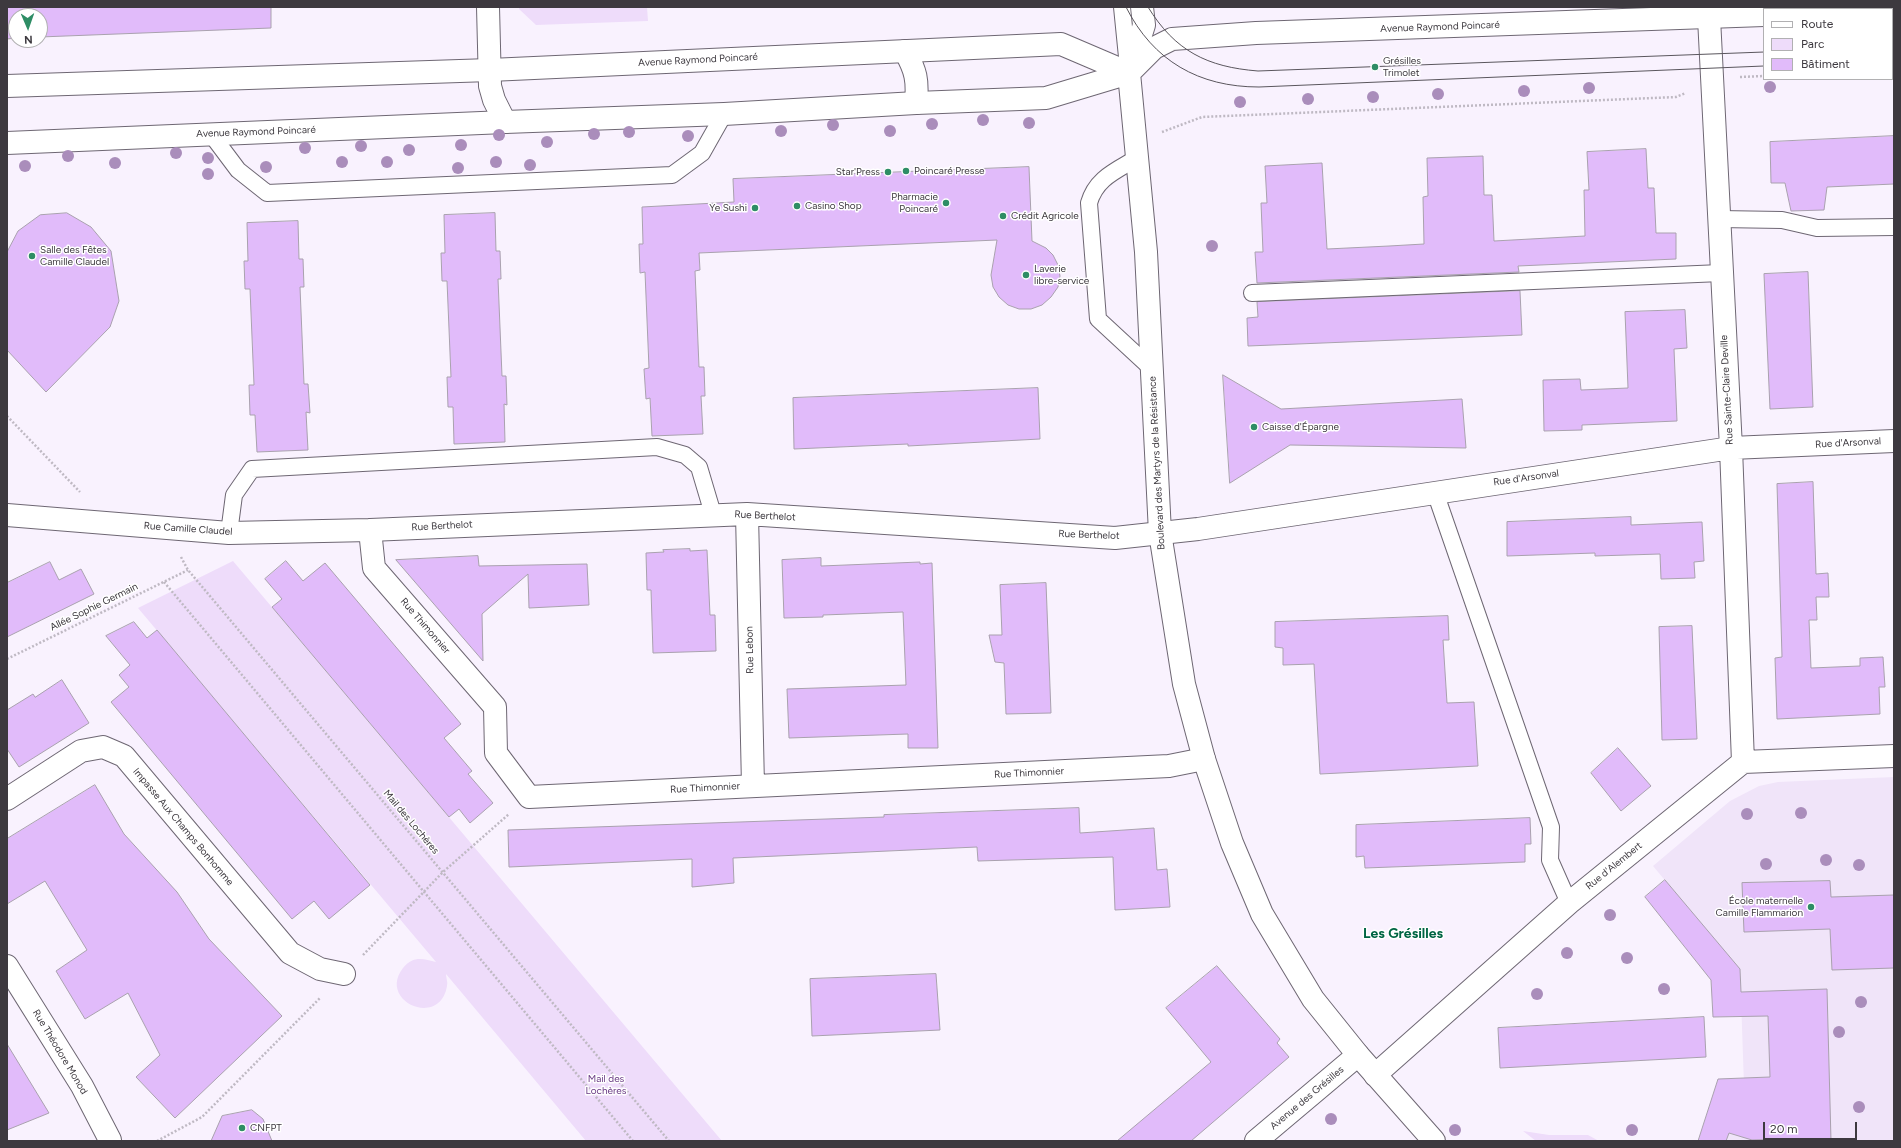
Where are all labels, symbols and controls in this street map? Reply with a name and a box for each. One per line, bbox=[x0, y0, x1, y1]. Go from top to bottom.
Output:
north arrow bbox=[8, 8, 48, 48]
legend bbox=[1763, 8, 1893, 80]
text: Route bbox=[1801, 17, 1833, 31]
street label: Avenue Raymond Poincaré bbox=[1380, 19, 1500, 35]
text: N bbox=[24, 33, 33, 46]
text: Parc bbox=[1801, 37, 1825, 51]
street label: Avenue Raymond Poincaré bbox=[638, 51, 758, 69]
place label: Grésilles Trimolet bbox=[1383, 55, 1421, 78]
text: Bâtiment bbox=[1801, 57, 1850, 71]
marker: Grésilles Trimolet bbox=[1370, 62, 1380, 72]
street label: Avenue Raymond Poincaré bbox=[196, 124, 316, 140]
place label: Poincaré Presse bbox=[914, 165, 985, 177]
place label: Star'Press bbox=[836, 166, 880, 178]
marker: Poincaré Presse bbox=[901, 166, 911, 176]
marker: Star'Press bbox=[883, 167, 893, 177]
place label: Pharmacie Poincaré bbox=[891, 191, 938, 214]
marker: Pharmacie Poincaré bbox=[941, 198, 951, 208]
place label: Casino Shop bbox=[805, 200, 862, 212]
marker: Casino Shop bbox=[792, 201, 802, 211]
place label: Ye Sushi bbox=[709, 202, 747, 214]
marker: Ye Sushi bbox=[750, 203, 760, 213]
place label: Crédit Agricole bbox=[1011, 210, 1079, 222]
marker: Crédit Agricole bbox=[998, 211, 1008, 221]
place label: Salle des Fêtes Camille Claudel bbox=[40, 244, 109, 268]
marker: Salle des Fêtes Camille Claudel bbox=[27, 251, 37, 261]
place label: Laverie libre-service bbox=[1034, 263, 1089, 286]
marker: Laverie libre-service bbox=[1021, 270, 1031, 280]
street label: Rue Sainte-Claire Deville bbox=[1718, 335, 1736, 445]
street label: Boulevard des Martyrs de la Résistance bbox=[1146, 376, 1168, 550]
place label: Caisse d'Épargne bbox=[1262, 421, 1339, 433]
marker: Caisse d'Épargne bbox=[1249, 422, 1259, 432]
street label: Rue d'Arsonval bbox=[1815, 435, 1881, 451]
street label: Rue d'Arsonval bbox=[1492, 467, 1560, 489]
street label: Rue Berthelot bbox=[734, 508, 796, 524]
street label: Rue Berthelot bbox=[411, 518, 473, 534]
street label: Rue Camille Claudel bbox=[143, 520, 233, 538]
street label: Rue Berthelot bbox=[1058, 528, 1120, 542]
street label: Allée Sophie Germain bbox=[48, 581, 140, 633]
street label: Rue Thimonnier bbox=[398, 596, 452, 656]
street label: Rue Lebon bbox=[744, 626, 756, 674]
street label: Rue Thimonnier bbox=[994, 765, 1064, 781]
street label: Impasse Aux Champs Bonhomme bbox=[130, 766, 236, 888]
street label: Rue Thimonnier bbox=[670, 780, 740, 796]
street label: Mail des Lochères bbox=[381, 788, 441, 856]
street label: Rue d'Alembert bbox=[1583, 840, 1645, 892]
place label: École maternelle Camille Flammarion bbox=[1716, 895, 1803, 918]
marker: École maternelle Camille Flammarion bbox=[1806, 902, 1816, 912]
district label: Les Grésilles bbox=[1363, 926, 1443, 942]
street label: Rue Théodore Monod bbox=[30, 1008, 90, 1096]
street label: Avenue des Grésilles bbox=[1268, 1064, 1346, 1132]
park label: Mail des Lochères bbox=[586, 1073, 626, 1096]
scale bar bbox=[1765, 1114, 1859, 1140]
place label: CNFPT bbox=[250, 1122, 282, 1134]
text: 20 m bbox=[1770, 1122, 1798, 1136]
marker: CNFPT bbox=[237, 1123, 247, 1133]

